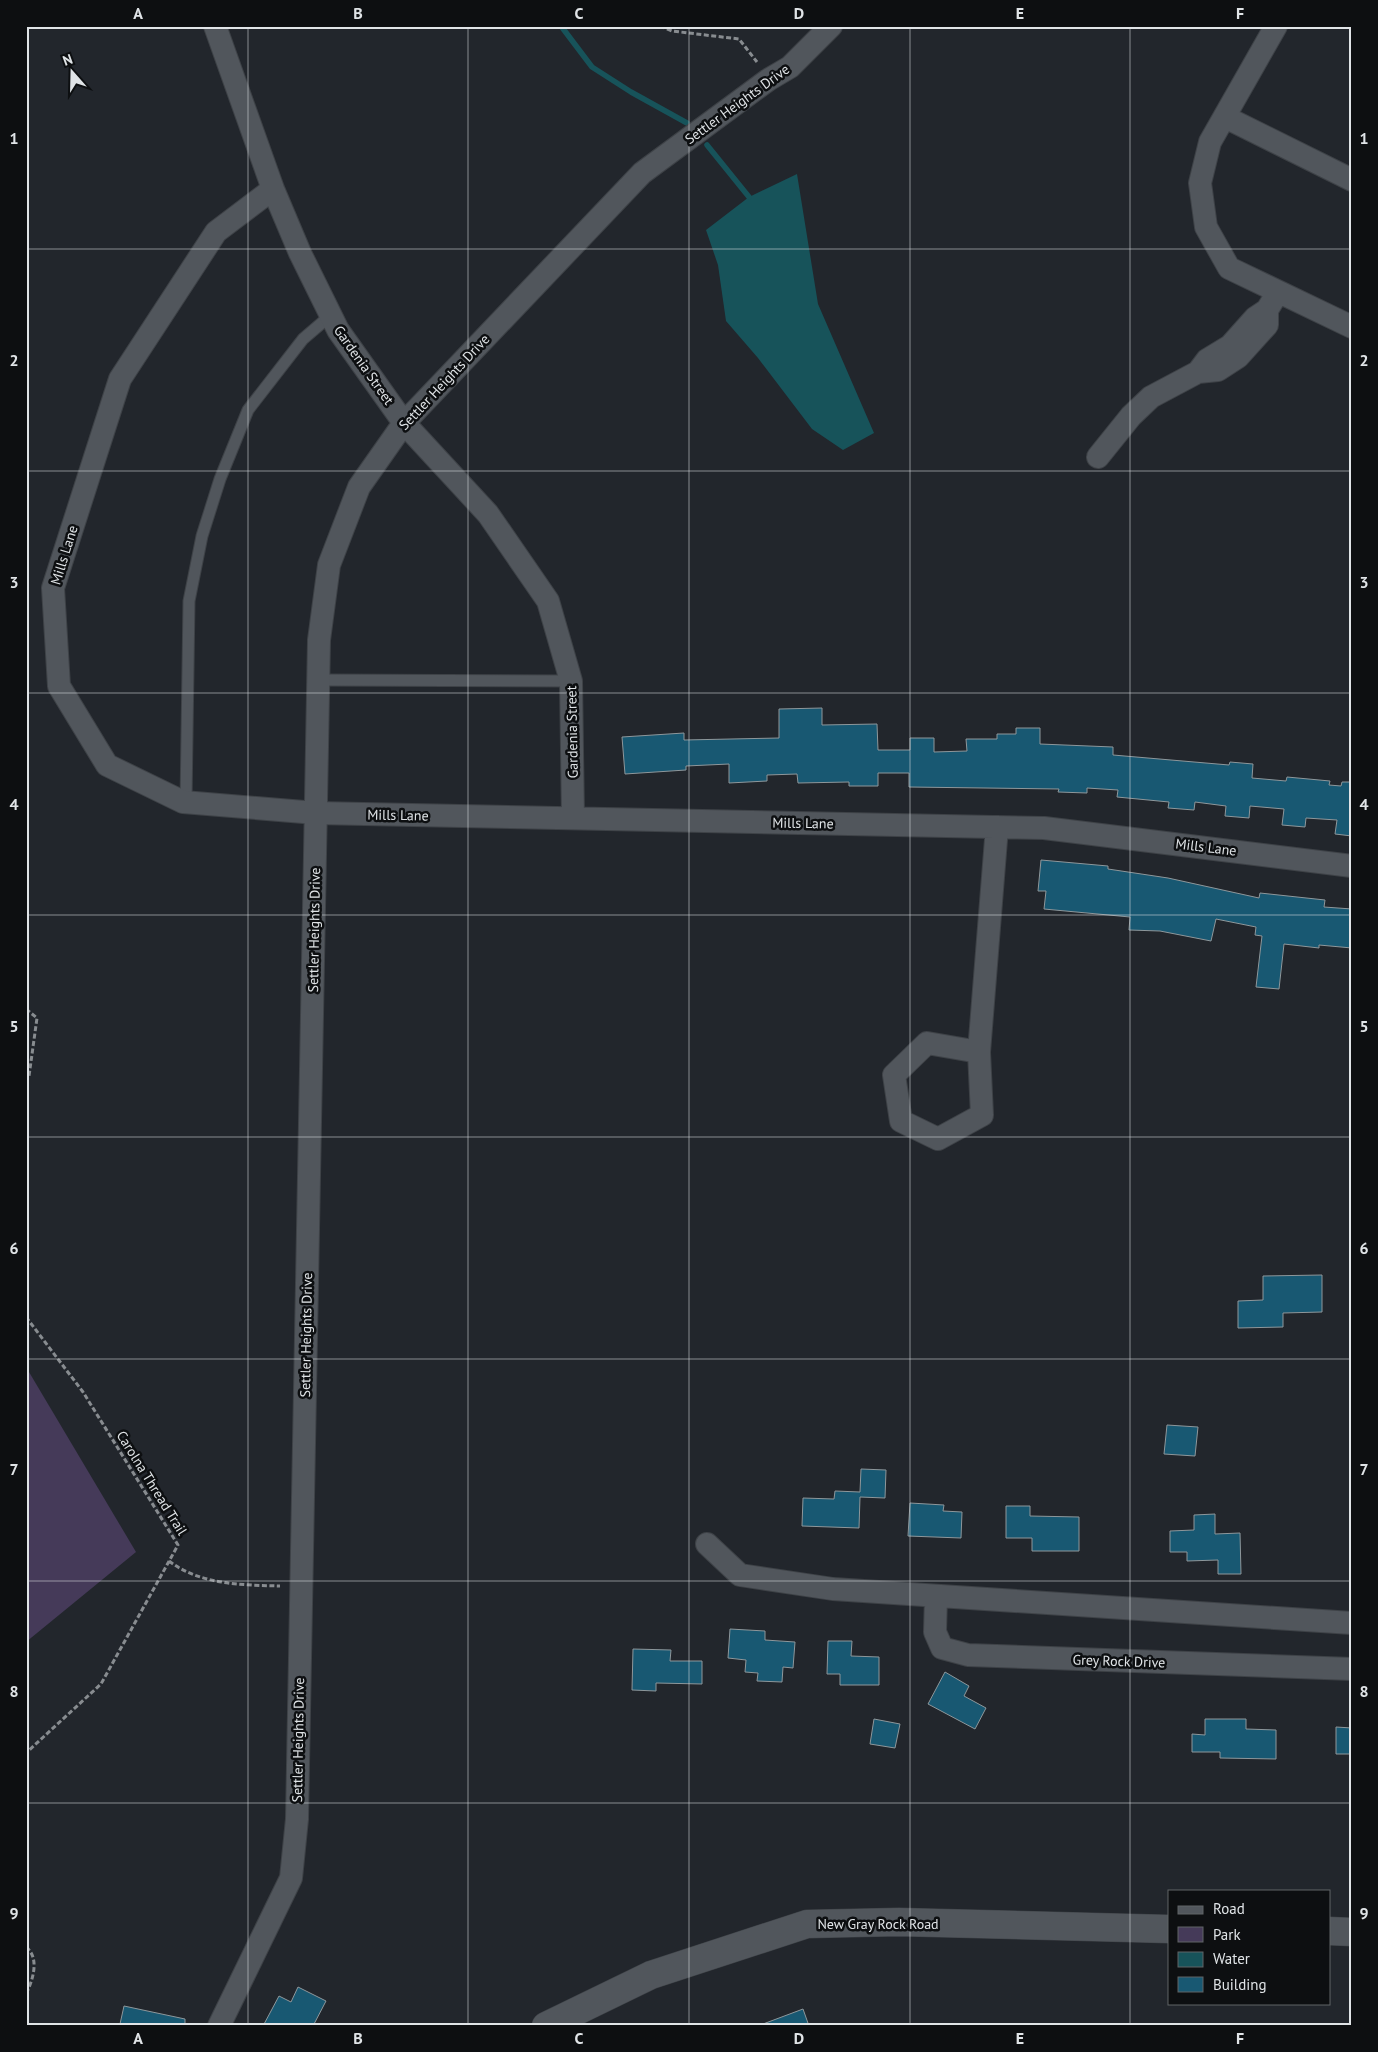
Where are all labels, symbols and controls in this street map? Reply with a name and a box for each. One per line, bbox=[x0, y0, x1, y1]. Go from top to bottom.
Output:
text: A bbox=[133, 3, 143, 23]
text: B bbox=[353, 3, 363, 23]
text: C bbox=[575, 3, 584, 23]
text: D bbox=[794, 3, 804, 23]
text: E bbox=[1016, 3, 1024, 23]
text: F bbox=[1236, 3, 1244, 23]
north arrow bbox=[48, 48, 98, 98]
text: N bbox=[60, 50, 75, 70]
street label: Settler Heights Drive bbox=[681, 60, 793, 148]
text: 1 bbox=[9, 128, 19, 148]
text: 1 bbox=[1359, 128, 1369, 148]
street label: Gardenia Street bbox=[330, 322, 398, 408]
street label: Settler Heights Drive bbox=[395, 330, 493, 434]
text: 2 bbox=[9, 350, 19, 370]
text: 2 bbox=[1359, 350, 1369, 370]
street label: Mills Lane bbox=[46, 523, 82, 587]
text: 3 bbox=[9, 572, 19, 592]
text: 3 bbox=[1359, 572, 1369, 592]
street label: Gardenia Street bbox=[562, 685, 582, 779]
text: 4 bbox=[9, 794, 19, 814]
text: 4 bbox=[1359, 794, 1369, 814]
street label: Mills Lane bbox=[367, 805, 429, 825]
street label: Mills Lane bbox=[772, 813, 834, 833]
street label: Mills Lane bbox=[1174, 834, 1238, 860]
street label: Settler Heights Drive bbox=[304, 867, 324, 993]
text: 5 bbox=[9, 1016, 19, 1036]
text: 5 bbox=[1359, 1016, 1369, 1036]
text: 6 bbox=[9, 1238, 19, 1258]
text: 6 bbox=[1359, 1238, 1369, 1258]
street label: Settler Heights Drive bbox=[296, 1272, 316, 1398]
street label: Carolna Thread Trail bbox=[113, 1427, 191, 1539]
text: 7 bbox=[9, 1459, 19, 1479]
text: 7 bbox=[1359, 1459, 1369, 1479]
street label: Grey Rock Drive bbox=[1072, 1650, 1166, 1672]
street label: Settler Heights Drive bbox=[288, 1677, 308, 1803]
text: 8 bbox=[9, 1681, 19, 1701]
text: 8 bbox=[1359, 1681, 1369, 1701]
legend bbox=[1168, 1890, 1330, 2004]
text: Road bbox=[1213, 1899, 1245, 1918]
text: 9 bbox=[9, 1903, 19, 1923]
text: 9 bbox=[1359, 1903, 1369, 1923]
street label: New Gray Rock Road bbox=[817, 1915, 939, 1933]
text: Park bbox=[1213, 1925, 1241, 1944]
text: Water bbox=[1213, 1949, 1250, 1968]
text: Building bbox=[1213, 1975, 1267, 1994]
text: A bbox=[133, 2028, 143, 2048]
text: B bbox=[353, 2028, 363, 2048]
text: C bbox=[575, 2028, 584, 2048]
text: D bbox=[794, 2028, 804, 2048]
text: E bbox=[1016, 2028, 1024, 2048]
text: F bbox=[1236, 2028, 1244, 2048]

